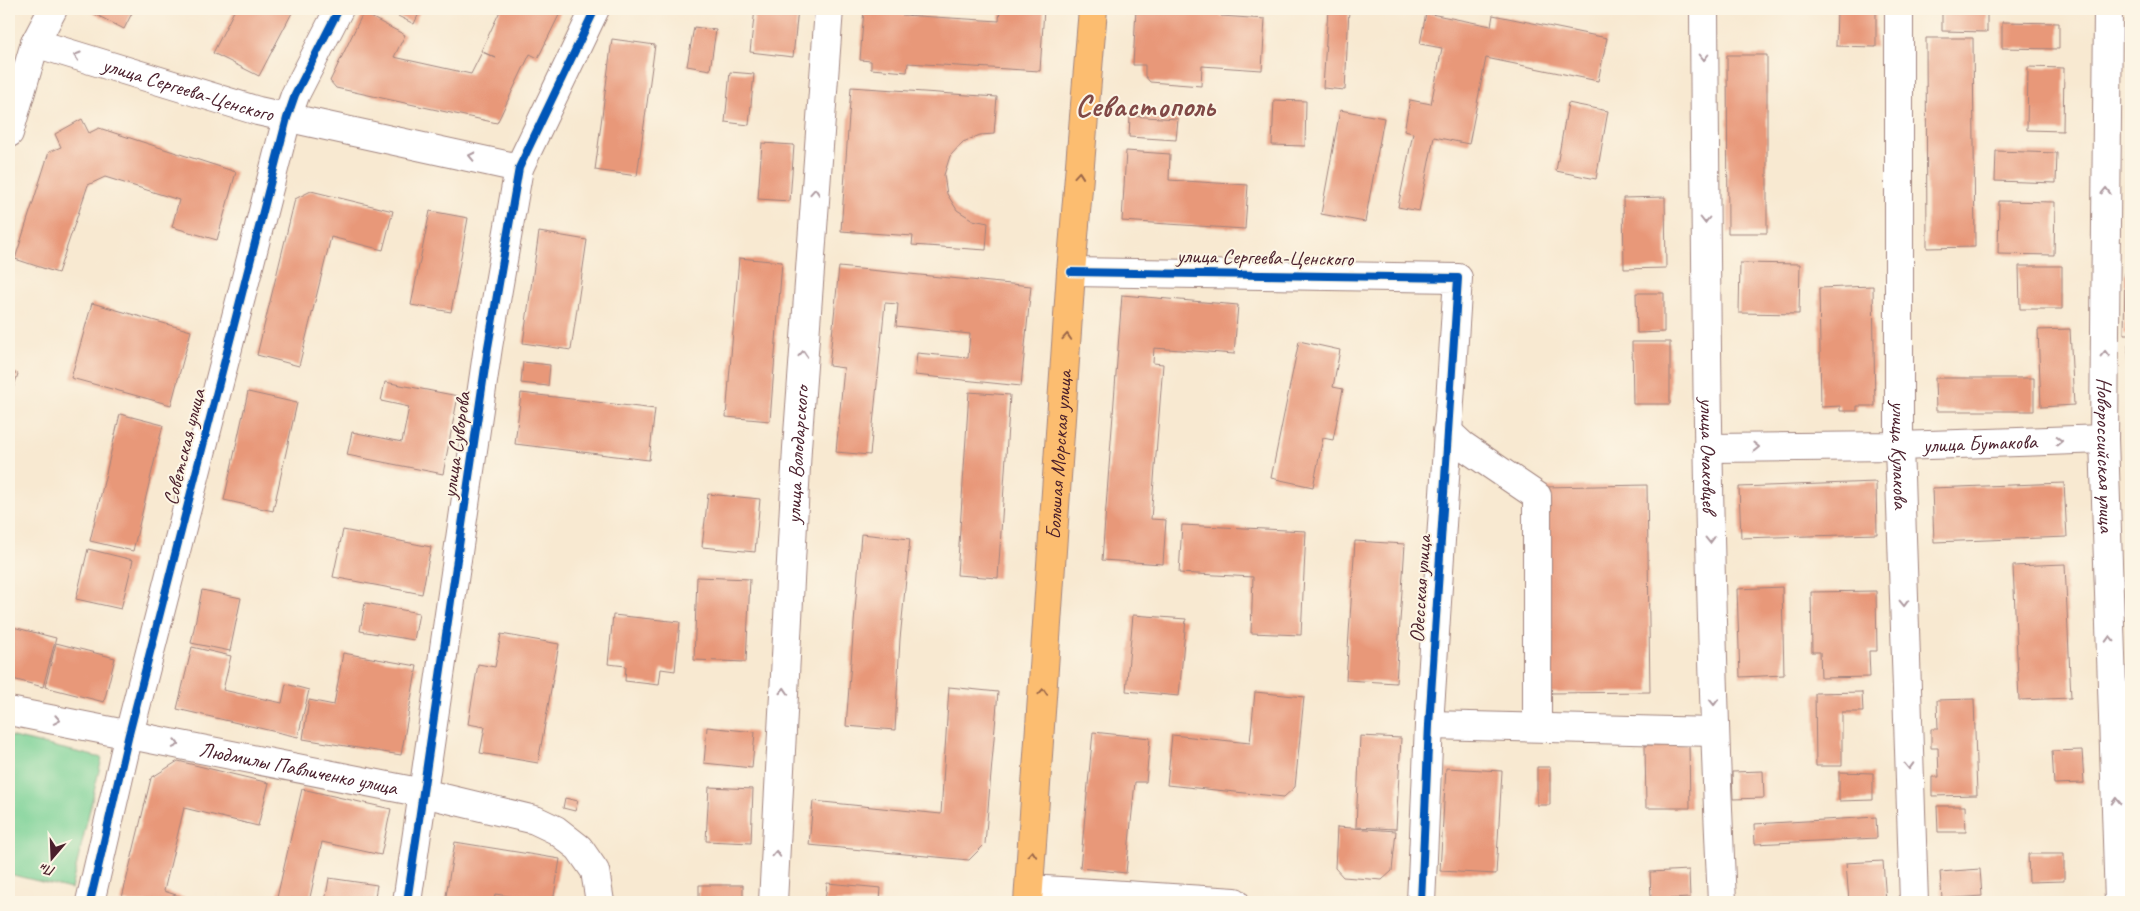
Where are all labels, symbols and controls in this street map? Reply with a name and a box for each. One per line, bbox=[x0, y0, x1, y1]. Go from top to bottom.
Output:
street label: улица Сергеева-Ценского bbox=[98, 51, 277, 127]
one-way arrow bbox=[74, 52, 82, 62]
one-way arrow bbox=[1699, 54, 1709, 62]
district label: Севастополь bbox=[1075, 86, 1217, 125]
one-way arrow bbox=[467, 152, 476, 162]
one-way arrow bbox=[1073, 171, 1084, 179]
one-way arrow bbox=[2101, 187, 2111, 195]
one-way arrow bbox=[809, 188, 820, 196]
one-way arrow bbox=[1700, 216, 1710, 224]
street label: улица Сергеева-Ценского bbox=[1174, 242, 1355, 272]
one-way arrow bbox=[1062, 333, 1073, 341]
one-way arrow bbox=[798, 350, 809, 358]
one-way arrow bbox=[2100, 350, 2110, 358]
street label: Большая Морская улица bbox=[1040, 367, 1077, 541]
street label: Новороссийская улица bbox=[2091, 377, 2120, 534]
street label: улица Володарского bbox=[780, 382, 815, 526]
street label: Советская улица bbox=[157, 385, 211, 508]
street label: улица Суворова bbox=[435, 388, 477, 502]
street label: улица Очаковцев bbox=[1695, 395, 1723, 517]
street label: улица Кулакова bbox=[1886, 399, 1914, 511]
street label: улица Бутакова bbox=[1921, 428, 2039, 458]
one-way arrow bbox=[2055, 435, 2063, 446]
one-way arrow bbox=[1753, 442, 1761, 452]
street label: Одесская улица bbox=[1403, 532, 1437, 644]
one-way arrow bbox=[1705, 536, 1715, 544]
one-way arrow bbox=[1899, 600, 1909, 607]
one-way arrow bbox=[2105, 634, 2116, 642]
one-way arrow bbox=[779, 687, 789, 695]
one-way arrow bbox=[1037, 687, 1048, 695]
one-way arrow bbox=[1708, 699, 1719, 707]
one-way arrow bbox=[52, 714, 61, 725]
street label: Людмилы Павличенко улица bbox=[197, 736, 402, 801]
one-way arrow bbox=[172, 738, 181, 749]
one-way arrow bbox=[1904, 762, 1915, 770]
one-way arrow bbox=[2111, 797, 2121, 804]
north arrow bbox=[28, 834, 78, 884]
one-way arrow bbox=[770, 849, 781, 857]
one-way arrow bbox=[1026, 849, 1037, 857]
text: Пн bbox=[37, 859, 58, 880]

